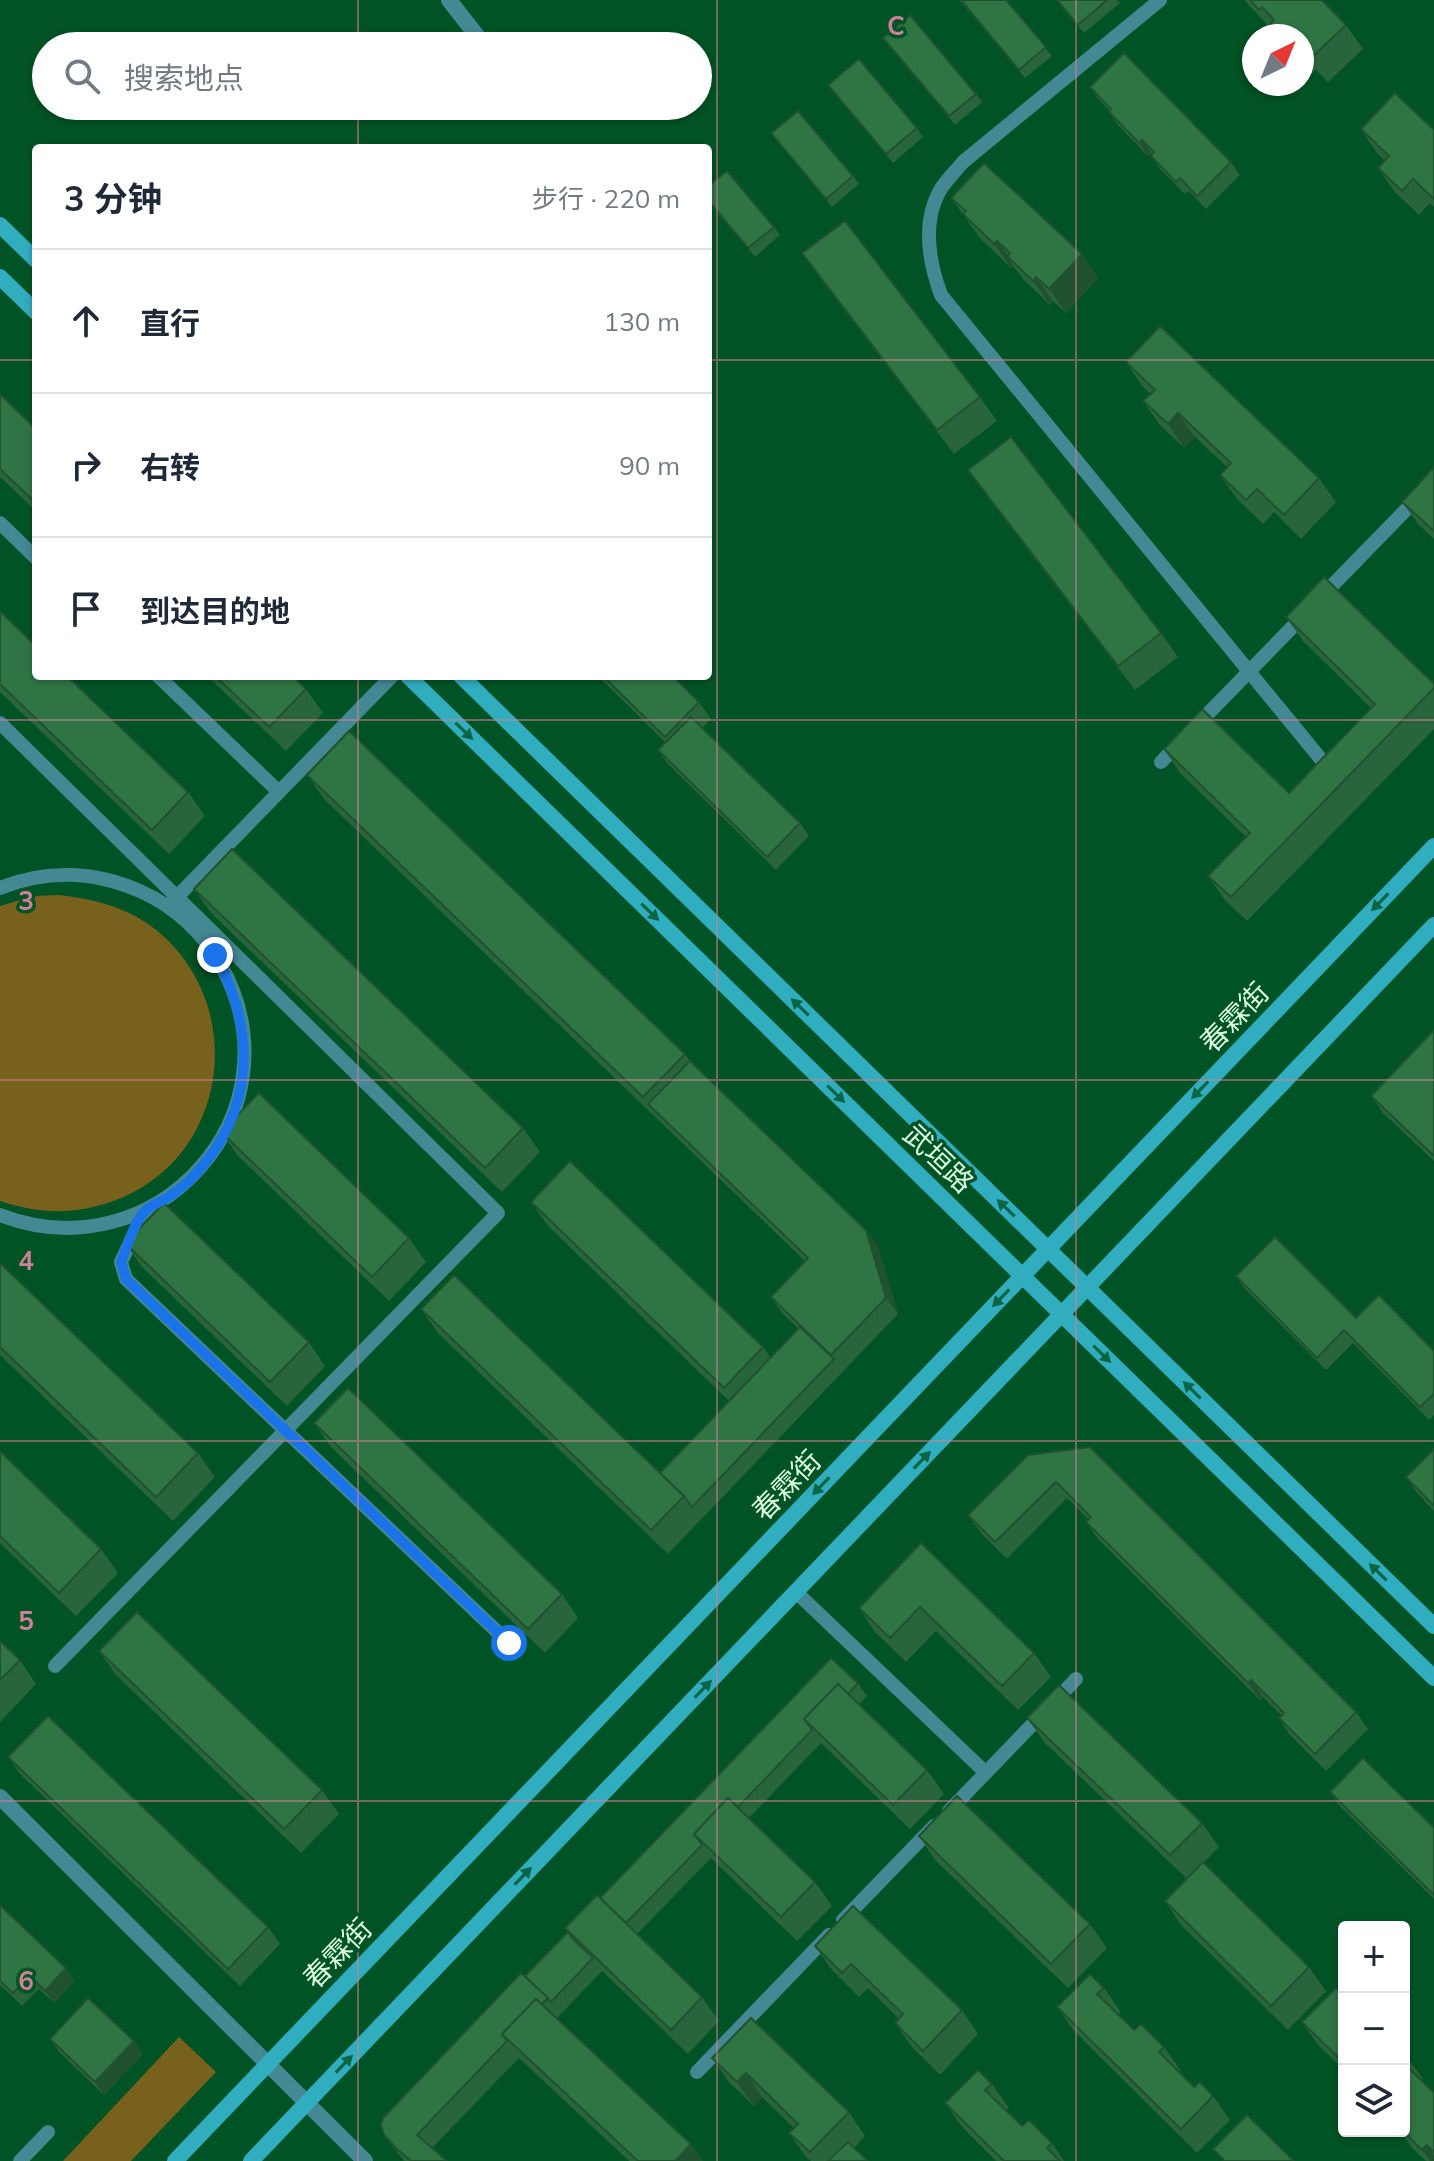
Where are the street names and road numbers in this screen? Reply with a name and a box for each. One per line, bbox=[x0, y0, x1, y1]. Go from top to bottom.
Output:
street label: 春霖街 bbox=[1192, 975, 1276, 1059]
street label: 武垣路 bbox=[897, 1116, 981, 1200]
street label: 春霖街 bbox=[744, 1443, 828, 1527]
street label: 春霖街 bbox=[295, 1911, 379, 1995]

